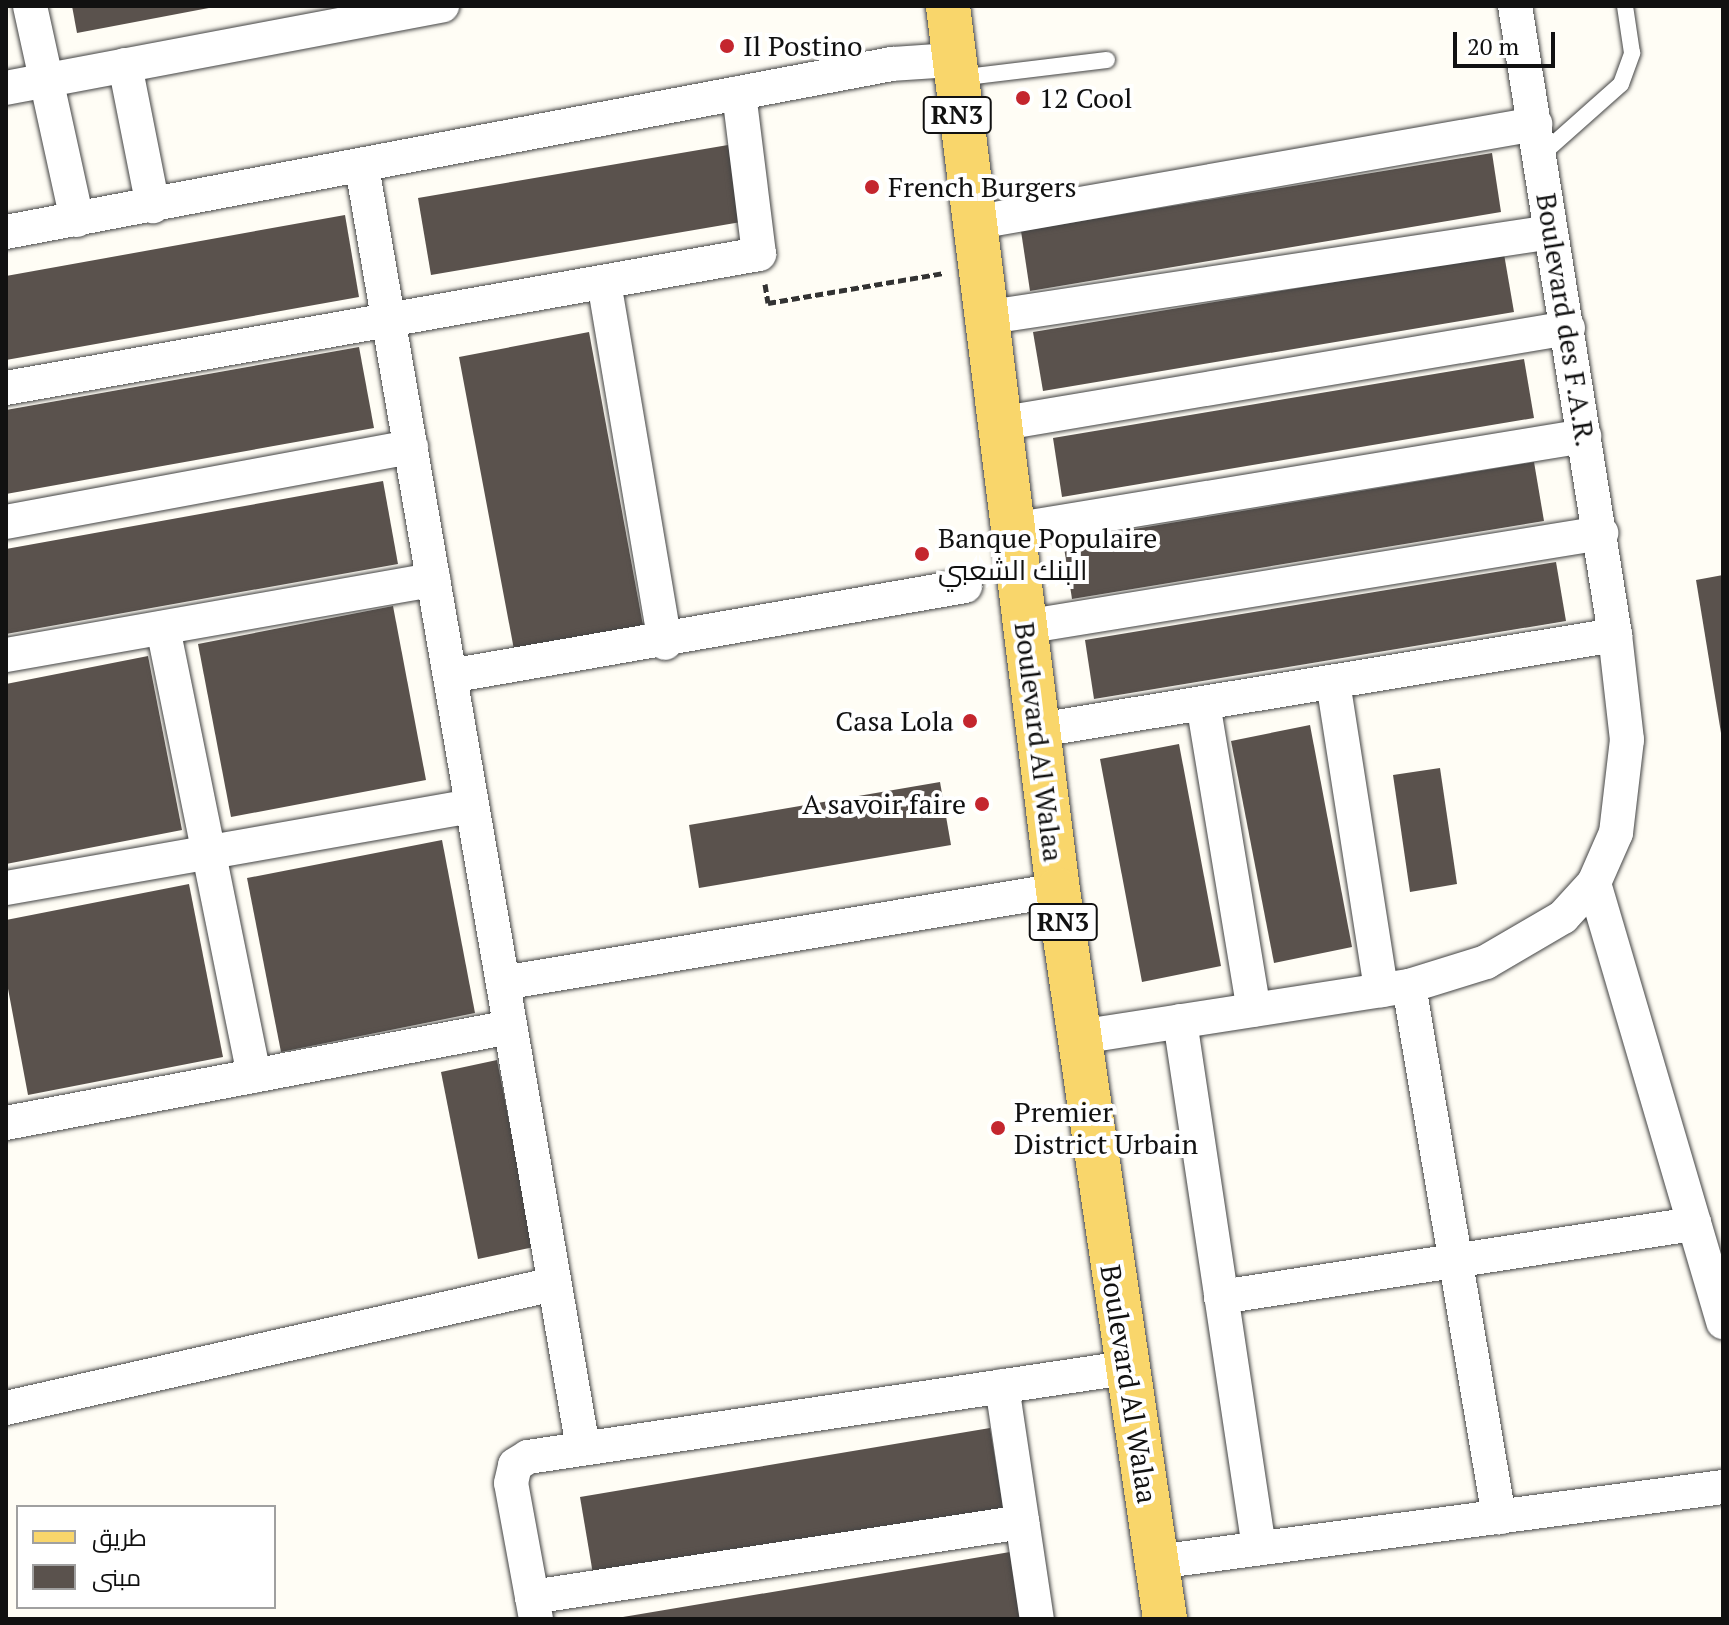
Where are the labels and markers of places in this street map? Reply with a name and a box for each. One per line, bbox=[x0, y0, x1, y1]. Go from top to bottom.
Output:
place label: Il Postino bbox=[743, 29, 862, 63]
marker: Il Postino bbox=[718, 37, 736, 55]
place label: 12 Cool bbox=[1039, 81, 1132, 115]
marker: 12 Cool bbox=[1014, 89, 1032, 107]
place label: French Burgers bbox=[888, 170, 1077, 204]
marker: French Burgers bbox=[863, 178, 881, 196]
place label: Banque Populaire البنك الشعبي bbox=[938, 521, 1157, 587]
marker: Banque Populaire البنك الشعبي bbox=[913, 545, 931, 563]
place label: Casa Lola bbox=[835, 704, 954, 738]
marker: Casa Lola bbox=[961, 712, 979, 730]
place label: A savoir faire bbox=[802, 787, 966, 821]
marker: A savoir faire bbox=[973, 795, 991, 813]
place label: Premier District Urbain bbox=[1014, 1095, 1198, 1161]
marker: Premier District Urbain bbox=[989, 1119, 1007, 1137]

